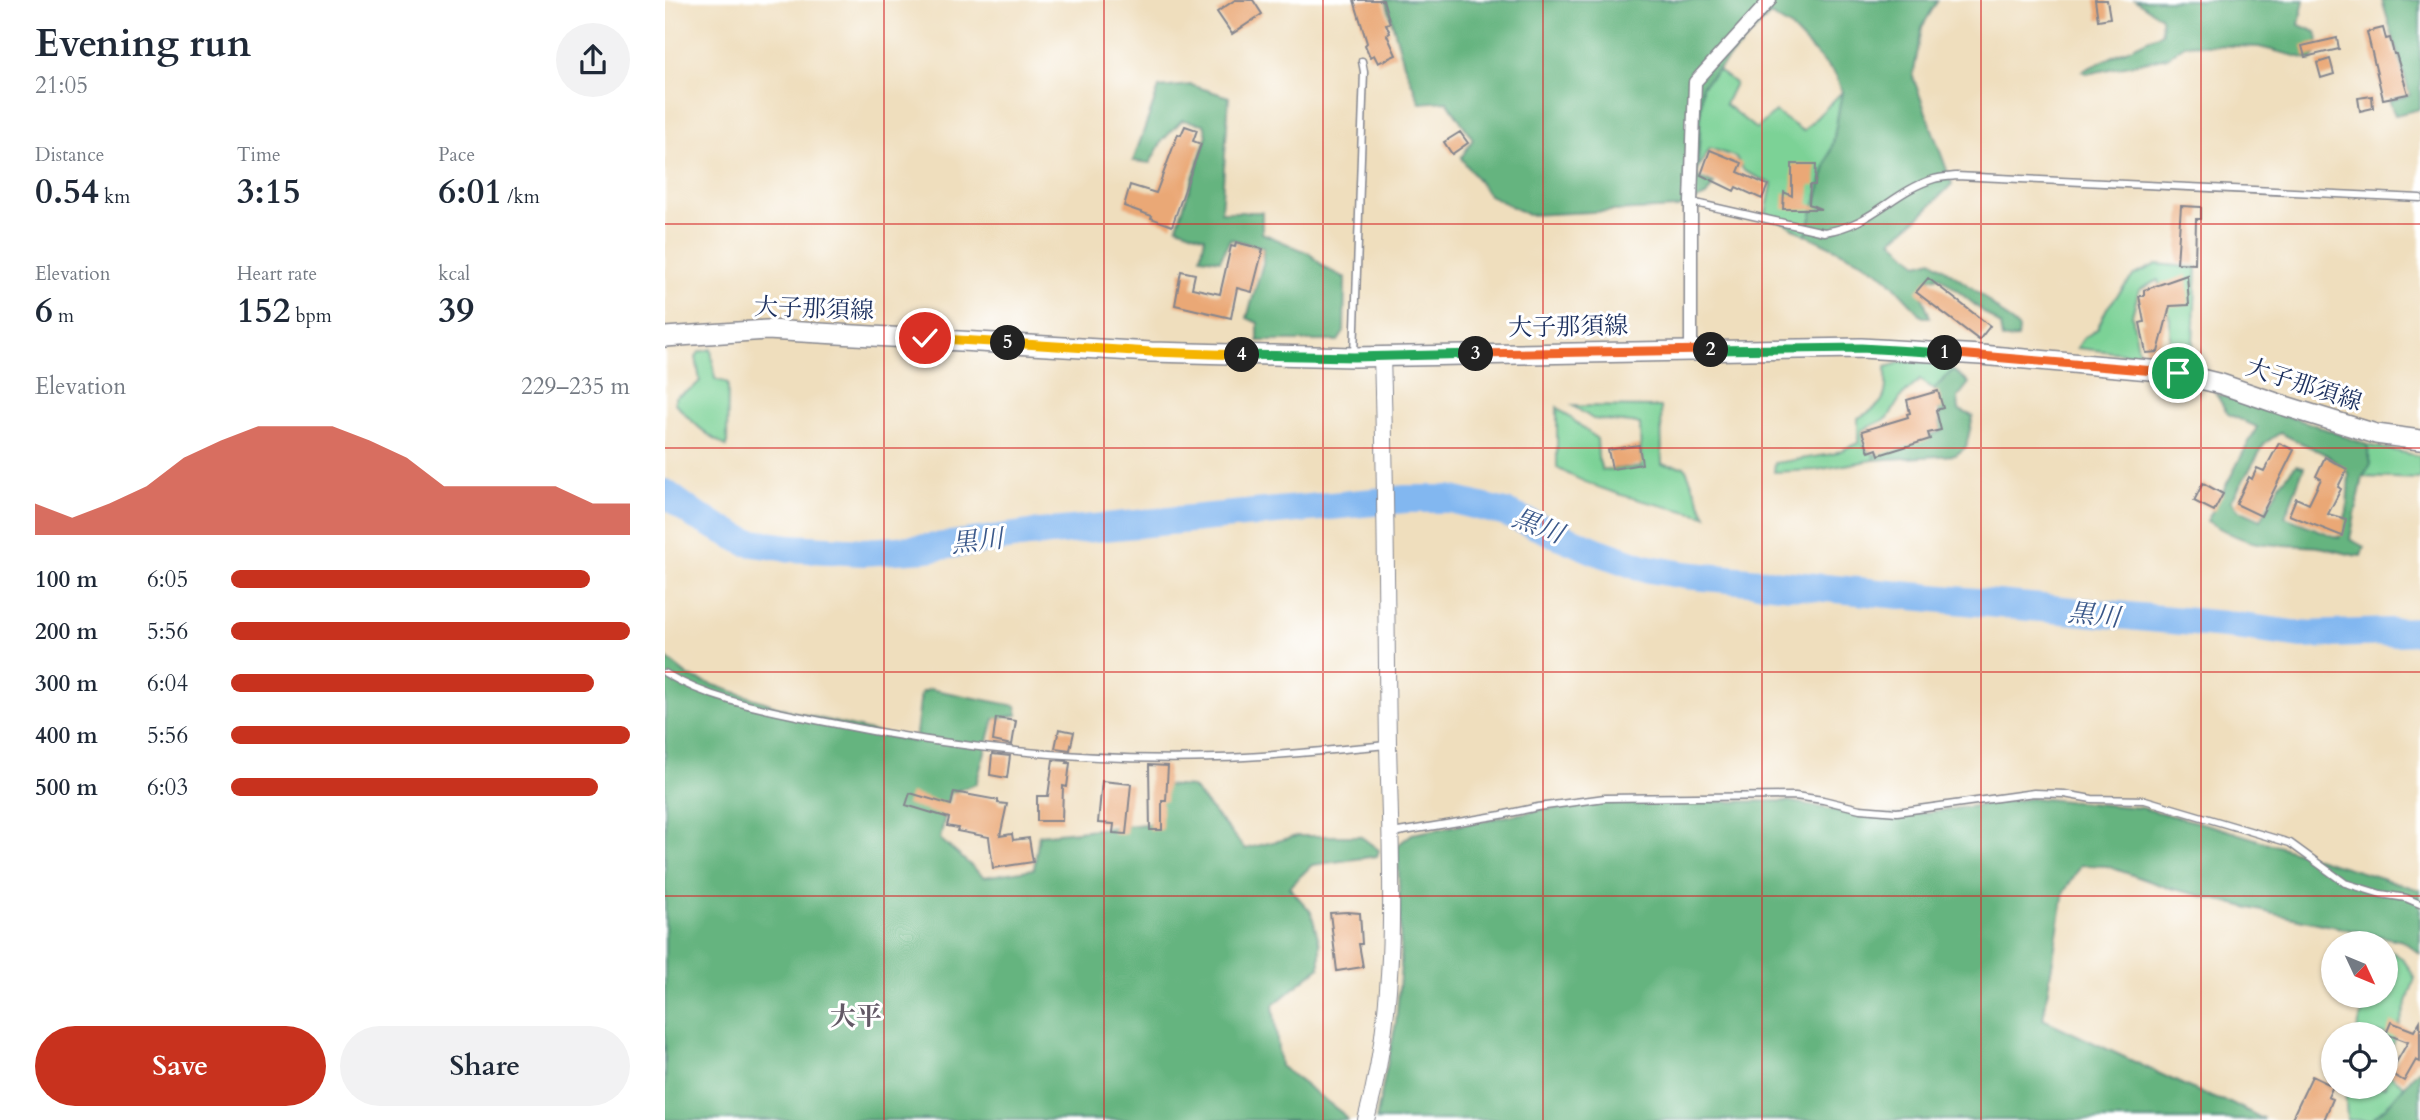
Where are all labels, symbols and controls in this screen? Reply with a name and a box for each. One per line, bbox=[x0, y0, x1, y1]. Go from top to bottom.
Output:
text: Evening run bbox=[35, 18, 251, 70]
button: share bbox=[556, 23, 630, 97]
text: 21:05 bbox=[35, 70, 88, 101]
text: Distance bbox=[35, 142, 104, 168]
text: Time bbox=[237, 142, 281, 168]
text: Pace bbox=[438, 142, 475, 168]
text: 0.54 bbox=[35, 168, 99, 216]
text: 3:15 bbox=[237, 168, 301, 216]
text: 6:01 bbox=[438, 168, 502, 216]
text: km bbox=[99, 184, 130, 210]
text: /km bbox=[502, 184, 540, 210]
text: Elevation bbox=[35, 261, 110, 287]
text: Heart rate bbox=[237, 261, 317, 287]
text: kcal bbox=[438, 261, 470, 287]
text: 6 bbox=[35, 287, 53, 335]
text: 152 bbox=[237, 287, 290, 335]
text: 39 bbox=[438, 287, 474, 335]
street label: 大子那須線 bbox=[753, 290, 875, 328]
text: m bbox=[53, 303, 74, 329]
text: bpm bbox=[290, 303, 332, 329]
pin bbox=[895, 308, 955, 368]
street label: 大子那須線 bbox=[1508, 309, 1628, 345]
icon: check bbox=[906, 319, 944, 357]
pin: 5 bbox=[991, 326, 1025, 360]
text: 5 bbox=[1003, 329, 1012, 355]
pin: 2 bbox=[1693, 332, 1729, 368]
pin: 3 bbox=[1459, 336, 1493, 372]
text: 2 bbox=[1706, 336, 1715, 362]
pin: 1 bbox=[1927, 336, 1963, 370]
pin: 4 bbox=[1225, 338, 1259, 372]
text: 1 bbox=[1940, 339, 1949, 365]
text: 3 bbox=[1471, 340, 1480, 366]
text: 4 bbox=[1237, 341, 1246, 367]
pin bbox=[2148, 343, 2208, 403]
street label: 大子那須線 bbox=[2242, 351, 2366, 419]
icon: arrive bbox=[2159, 354, 2197, 392]
text: Elevation bbox=[35, 371, 126, 402]
text: 229–235 m bbox=[521, 371, 630, 402]
water label: 黒川 bbox=[1507, 500, 1571, 553]
water label: 黒川 bbox=[949, 521, 1008, 561]
text: 100 m bbox=[35, 564, 98, 595]
text: 6:05 bbox=[147, 564, 188, 595]
water label: 黒川 bbox=[2066, 595, 2125, 635]
text: 200 m bbox=[35, 616, 98, 647]
text: 5:56 bbox=[147, 616, 188, 647]
text: 300 m bbox=[35, 668, 98, 699]
text: 6:04 bbox=[147, 668, 188, 699]
text: 400 m bbox=[35, 720, 98, 751]
text: 5:56 bbox=[147, 720, 188, 751]
text: 500 m bbox=[35, 772, 98, 803]
text: 6:03 bbox=[147, 772, 188, 803]
north arrow bbox=[2321, 931, 2397, 1008]
map controls bbox=[2321, 931, 2398, 1099]
district label: 大平 bbox=[830, 999, 882, 1034]
button: locate bbox=[2321, 1022, 2398, 1099]
button: Save bbox=[35, 1026, 326, 1106]
button: Share bbox=[340, 1026, 630, 1106]

